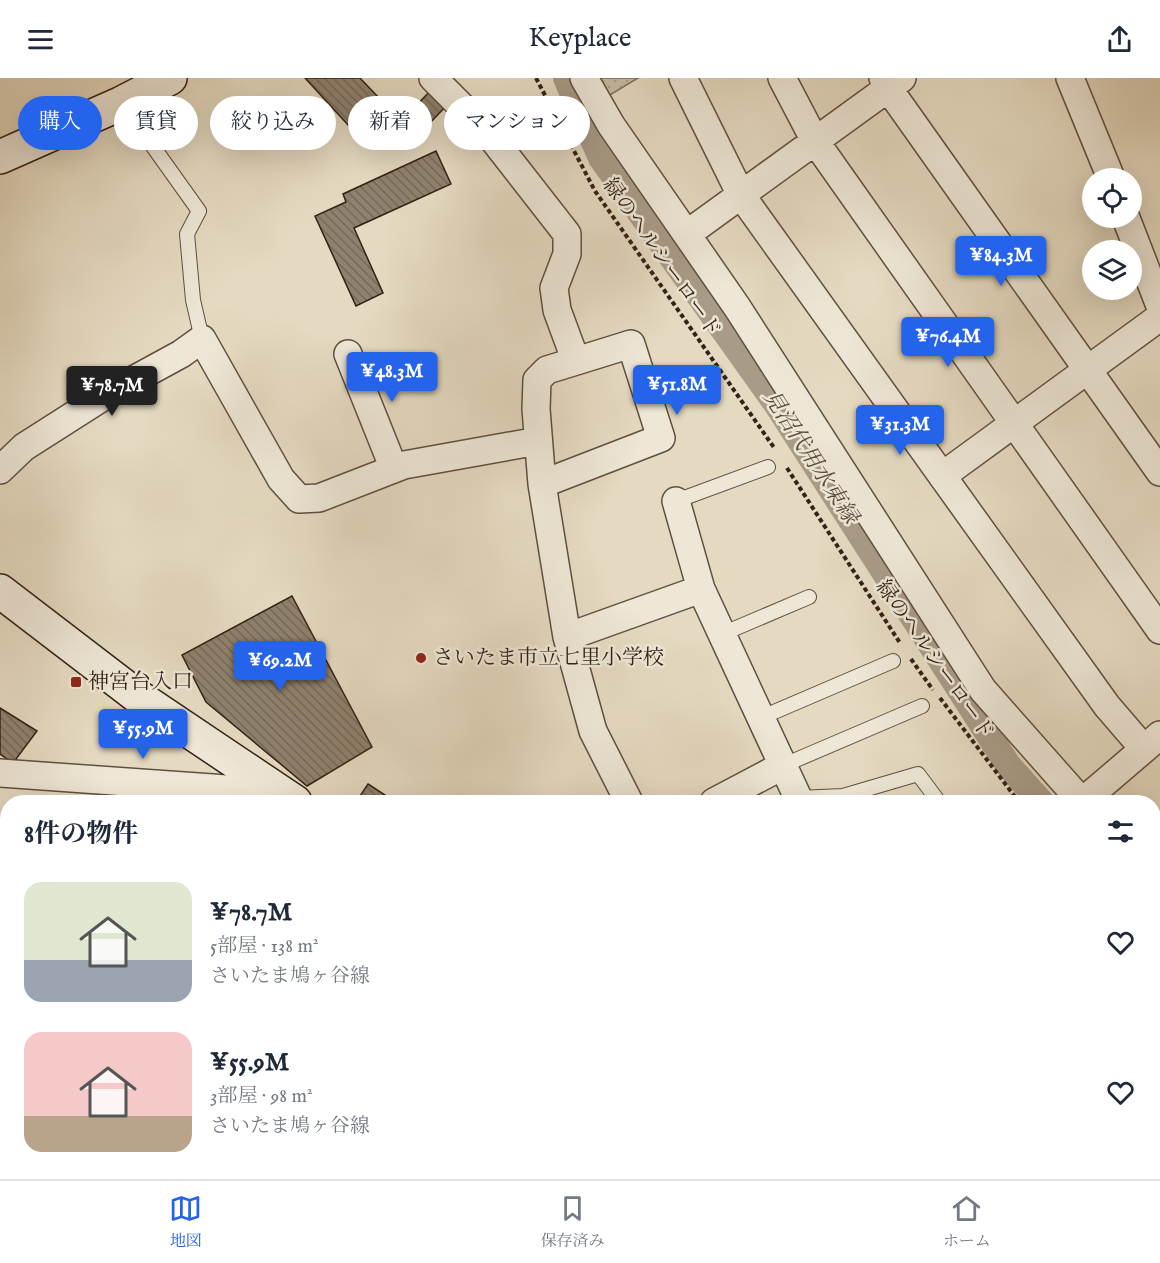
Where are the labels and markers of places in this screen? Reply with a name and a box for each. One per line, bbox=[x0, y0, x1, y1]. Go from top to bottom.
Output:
pin: ¥84.3M bbox=[952, 236, 1050, 287]
pin: ¥76.4M bbox=[899, 317, 997, 368]
pin: ¥48.3M bbox=[343, 352, 441, 403]
pin: ¥51.8M bbox=[628, 365, 726, 416]
pin: ¥78.7M bbox=[63, 366, 161, 417]
pin: ¥31.3M bbox=[851, 405, 949, 456]
pin: ¥69.2M bbox=[231, 641, 329, 692]
place label: さいたま市立七里小学校 bbox=[433, 645, 664, 672]
marker: さいたま市立七里小学校 bbox=[414, 651, 428, 665]
place label: 神宮台入口 bbox=[88, 669, 193, 696]
marker: 神宮台入口 bbox=[69, 675, 83, 689]
pin: ¥55.9M bbox=[94, 709, 192, 760]

